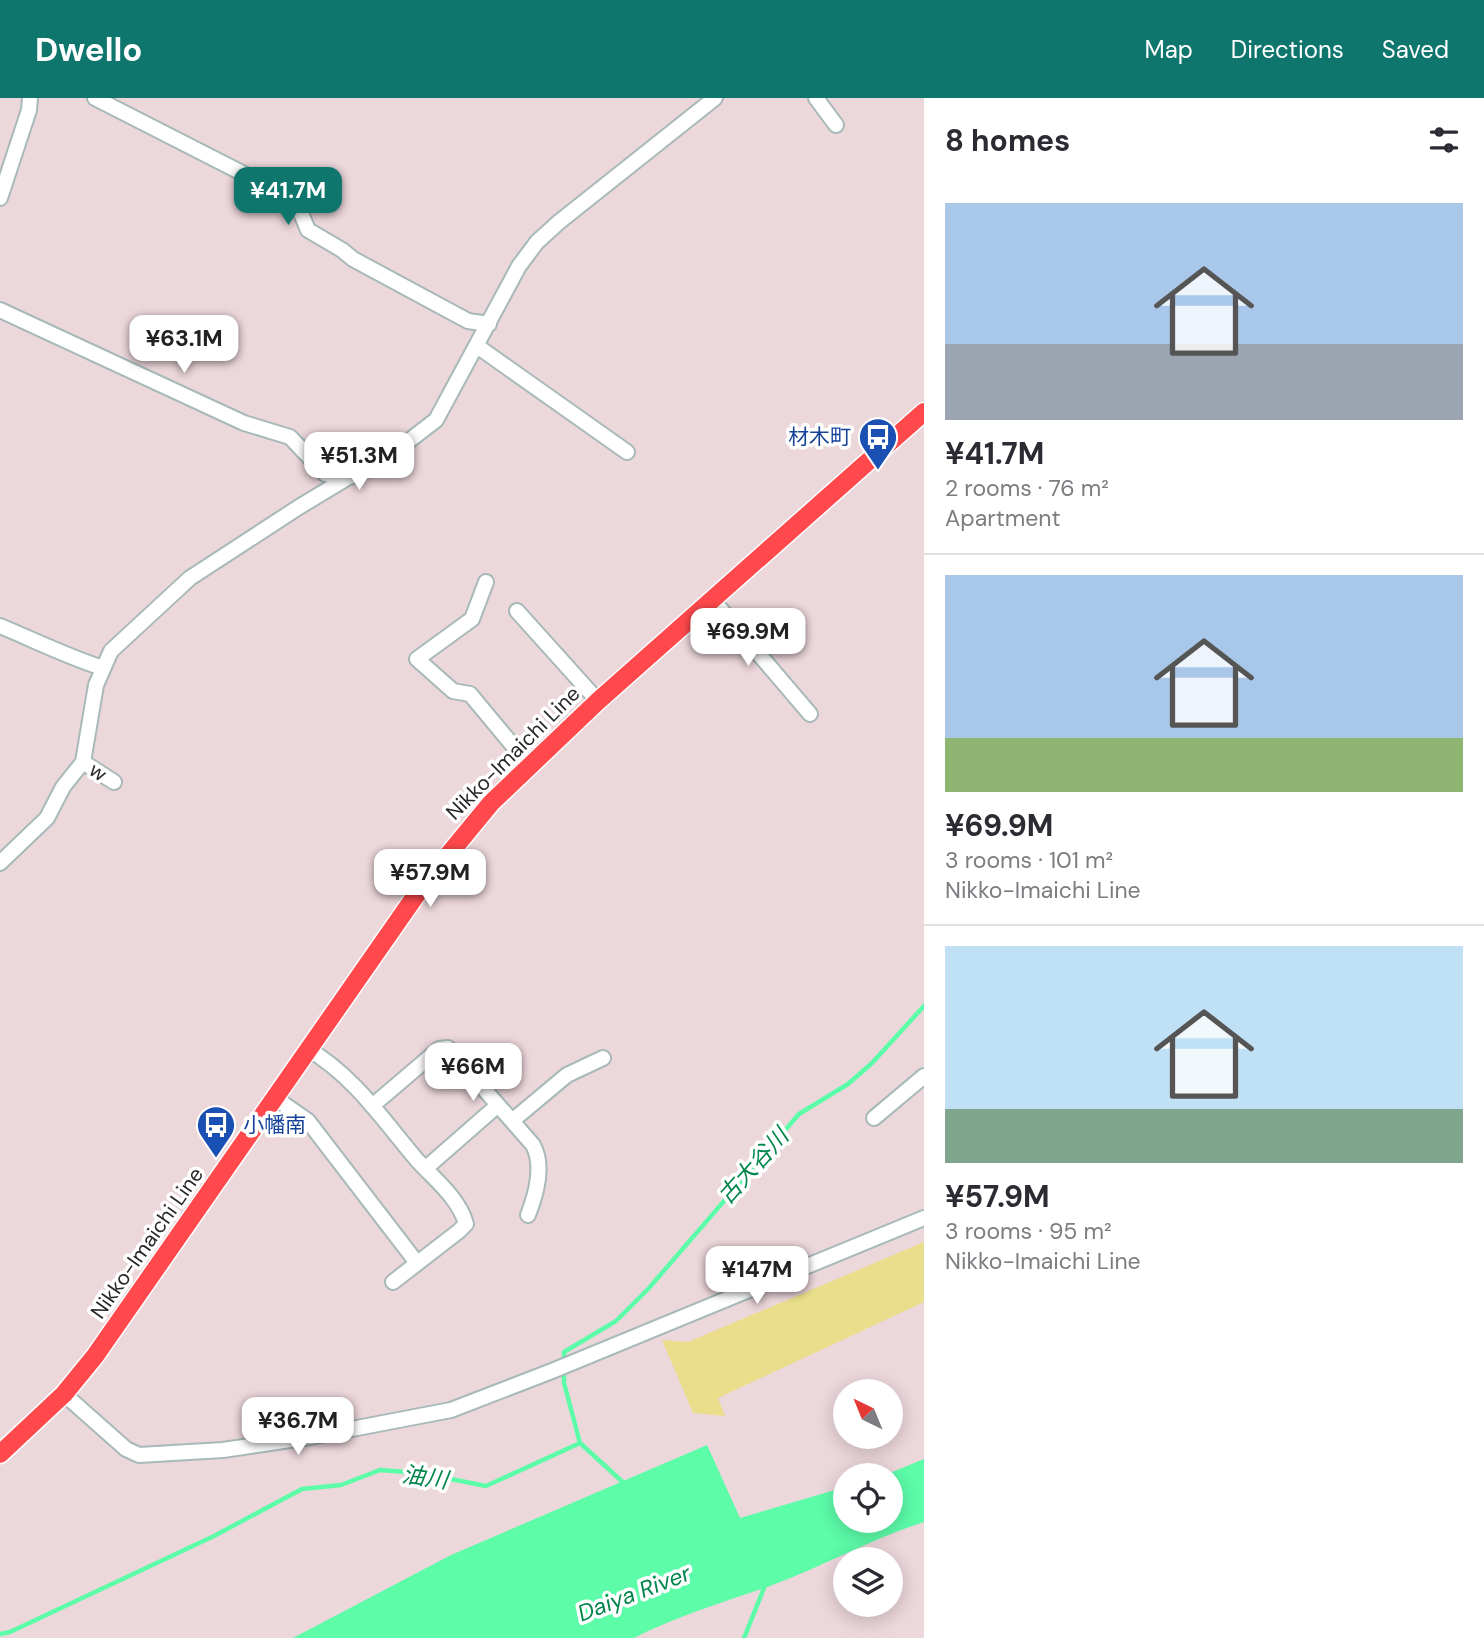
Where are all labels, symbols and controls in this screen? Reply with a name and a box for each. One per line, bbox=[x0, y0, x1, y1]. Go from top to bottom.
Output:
text: Dwello bbox=[35, 28, 142, 71]
text: Map bbox=[1145, 34, 1193, 65]
text: Directions bbox=[1231, 34, 1344, 65]
text: Saved bbox=[1382, 34, 1449, 65]
text: 8 homes bbox=[945, 121, 1070, 160]
icon: filters bbox=[1425, 121, 1463, 159]
pin: ¥41.7M bbox=[231, 167, 345, 227]
text: ¥41.7M bbox=[250, 175, 326, 205]
icon: home bbox=[1141, 248, 1267, 374]
pin: ¥63.1M bbox=[127, 316, 241, 375]
text: ¥63.1M bbox=[145, 323, 223, 353]
bus stop icon: 材木町 bbox=[857, 416, 899, 471]
place label: 材木町 bbox=[788, 423, 851, 451]
pin: ¥51.3M bbox=[302, 432, 416, 492]
text: ¥41.7M bbox=[945, 434, 1044, 473]
text: ¥51.3M bbox=[320, 440, 398, 470]
text: 2 rooms · 76 m² bbox=[945, 473, 1109, 503]
text: Apartment bbox=[945, 503, 1060, 533]
pin: ¥69.9M bbox=[691, 608, 805, 668]
text: ¥69.9M bbox=[706, 616, 790, 646]
icon: home bbox=[1141, 620, 1267, 746]
street label: Nikko-Imaichi Line bbox=[440, 680, 586, 826]
street label: w bbox=[84, 756, 112, 788]
text: ¥69.9M bbox=[945, 806, 1053, 845]
text: 3 rooms · 101 m² bbox=[945, 845, 1113, 875]
pin: ¥57.9M bbox=[373, 850, 487, 909]
text: ¥57.9M bbox=[390, 857, 470, 887]
text: Nikko-Imaichi Line bbox=[945, 875, 1141, 905]
icon: home bbox=[1141, 991, 1267, 1117]
pin: ¥66M bbox=[432, 1044, 514, 1103]
text: ¥66M bbox=[441, 1051, 505, 1081]
bus stop icon: 小幡南 bbox=[195, 1104, 237, 1159]
place label: 小幡南 bbox=[243, 1111, 306, 1139]
water label: 古大谷川 bbox=[711, 1120, 797, 1210]
street label: Nikko-Imaichi Line bbox=[84, 1162, 210, 1324]
text: ¥57.9M bbox=[945, 1177, 1050, 1216]
text: 3 rooms · 95 m² bbox=[945, 1216, 1112, 1246]
pin: ¥147M bbox=[708, 1246, 806, 1306]
text: Nikko-Imaichi Line bbox=[945, 1246, 1141, 1276]
text: ¥147M bbox=[721, 1254, 793, 1284]
north arrow bbox=[833, 1379, 903, 1449]
map controls bbox=[833, 1379, 903, 1617]
pin: ¥36.7M bbox=[241, 1398, 355, 1457]
text: ¥36.7M bbox=[258, 1405, 338, 1435]
water label: 油川 bbox=[400, 1459, 453, 1495]
button: locate bbox=[833, 1463, 903, 1533]
button: layers bbox=[833, 1547, 903, 1617]
water label: Daiya River bbox=[573, 1557, 696, 1628]

